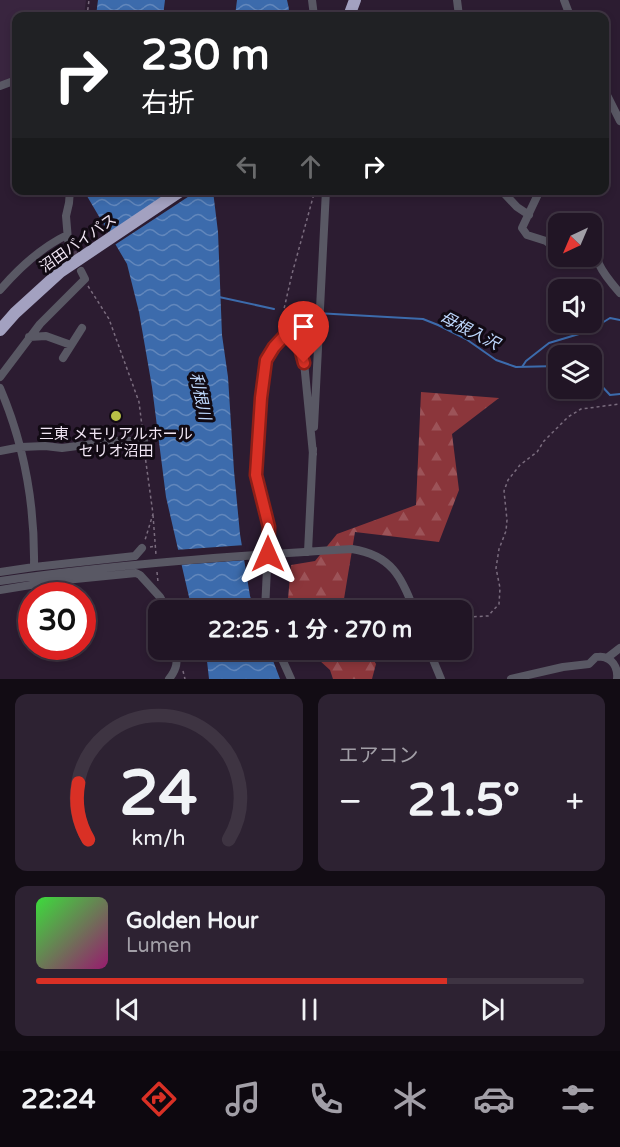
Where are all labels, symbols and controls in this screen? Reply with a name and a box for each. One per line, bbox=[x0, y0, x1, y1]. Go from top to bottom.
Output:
text: 230 m bbox=[141, 30, 270, 81]
icon: right bbox=[42, 36, 120, 114]
text: 右折 bbox=[141, 87, 195, 120]
icon: left bbox=[231, 150, 264, 183]
icon: ahead bbox=[294, 150, 327, 183]
icon: right bbox=[357, 150, 390, 183]
street label: 沼田バイパス bbox=[36, 210, 120, 276]
north arrow bbox=[548, 213, 602, 267]
map controls bbox=[548, 213, 602, 399]
button: sound bbox=[548, 279, 602, 333]
pin bbox=[278, 301, 329, 363]
water label: 母根入沢 bbox=[436, 307, 504, 355]
icon: arrive bbox=[287, 310, 320, 343]
button: layers bbox=[548, 345, 602, 399]
water label: 利根川 bbox=[185, 371, 215, 424]
marker: 三東 メモリアルホール セリオ沼田 bbox=[109, 409, 123, 423]
place label: 三東 メモリアルホール セリオ沼田 bbox=[39, 425, 193, 460]
position arrow bbox=[236, 522, 300, 586]
speed limit sign: 30 bbox=[18, 582, 96, 660]
text: 22:25 · 1 分 · 270 m bbox=[208, 617, 412, 643]
text: エアコン bbox=[339, 744, 419, 768]
text: 24 bbox=[120, 757, 198, 832]
text: 21.5° bbox=[407, 774, 520, 828]
text: − bbox=[339, 782, 362, 821]
text: + bbox=[565, 782, 584, 821]
text: km/h bbox=[132, 825, 186, 851]
text: Golden Hour bbox=[126, 908, 258, 934]
text: Lumen bbox=[126, 934, 192, 958]
icon: previous bbox=[111, 993, 144, 1026]
icon: pause bbox=[293, 993, 326, 1026]
icon: next bbox=[476, 993, 509, 1026]
icon: directions bbox=[138, 1078, 180, 1120]
icon: music bbox=[222, 1078, 264, 1120]
icon: phone bbox=[305, 1078, 347, 1120]
icon: climate bbox=[389, 1078, 431, 1120]
icon: car bbox=[473, 1078, 515, 1120]
icon: filters bbox=[557, 1078, 599, 1120]
text: 22:24 bbox=[21, 1083, 96, 1116]

